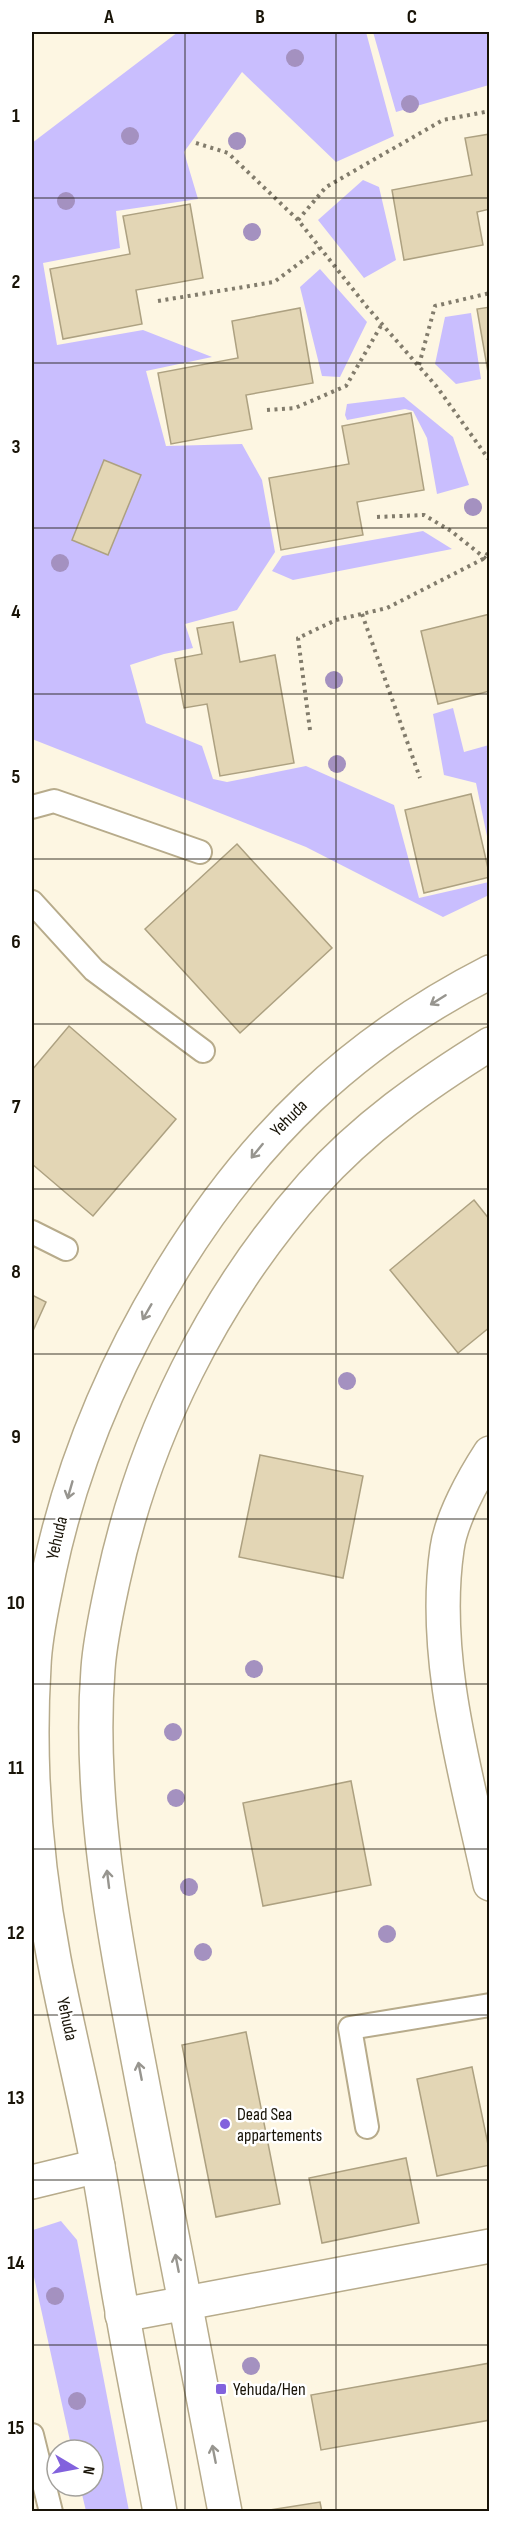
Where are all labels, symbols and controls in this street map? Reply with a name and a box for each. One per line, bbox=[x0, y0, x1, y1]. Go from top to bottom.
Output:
text: A bbox=[103, 5, 114, 29]
text: B bbox=[255, 5, 265, 29]
text: C bbox=[407, 5, 417, 29]
text: 1 bbox=[12, 104, 20, 128]
text: 2 bbox=[12, 270, 20, 294]
text: 3 bbox=[12, 435, 21, 459]
text: 4 bbox=[11, 600, 21, 624]
text: 5 bbox=[12, 765, 21, 789]
text: 6 bbox=[11, 930, 21, 954]
one-way arrow bbox=[430, 994, 447, 1007]
text: 7 bbox=[12, 1095, 21, 1119]
street label: Yehuda bbox=[266, 1095, 312, 1141]
one-way arrow bbox=[250, 1143, 264, 1158]
text: 8 bbox=[11, 1260, 21, 1284]
one-way arrow bbox=[140, 1303, 152, 1320]
text: 9 bbox=[11, 1425, 21, 1449]
one-way arrow bbox=[64, 1480, 75, 1499]
street label: Yehuda bbox=[42, 1514, 72, 1562]
text: 10 bbox=[7, 1591, 25, 1615]
text: 11 bbox=[8, 1756, 24, 1780]
one-way arrow bbox=[102, 1870, 113, 1889]
text: 12 bbox=[8, 1921, 24, 1945]
street label: Yehuda bbox=[52, 1996, 82, 2043]
one-way arrow bbox=[134, 2062, 145, 2081]
text: 13 bbox=[8, 2086, 24, 2110]
place label: Dead Sea appartements bbox=[237, 2104, 322, 2146]
marker: Dead Sea appartements bbox=[218, 2117, 232, 2131]
text: 14 bbox=[7, 2251, 25, 2275]
one-way arrow bbox=[171, 2253, 182, 2273]
place label: Yehuda/Hen bbox=[233, 2379, 306, 2400]
marker: Yehuda/Hen bbox=[214, 2382, 228, 2396]
text: 15 bbox=[8, 2416, 25, 2440]
north arrow bbox=[45, 2438, 105, 2498]
one-way arrow bbox=[208, 2445, 219, 2464]
text: N bbox=[78, 2464, 98, 2476]

